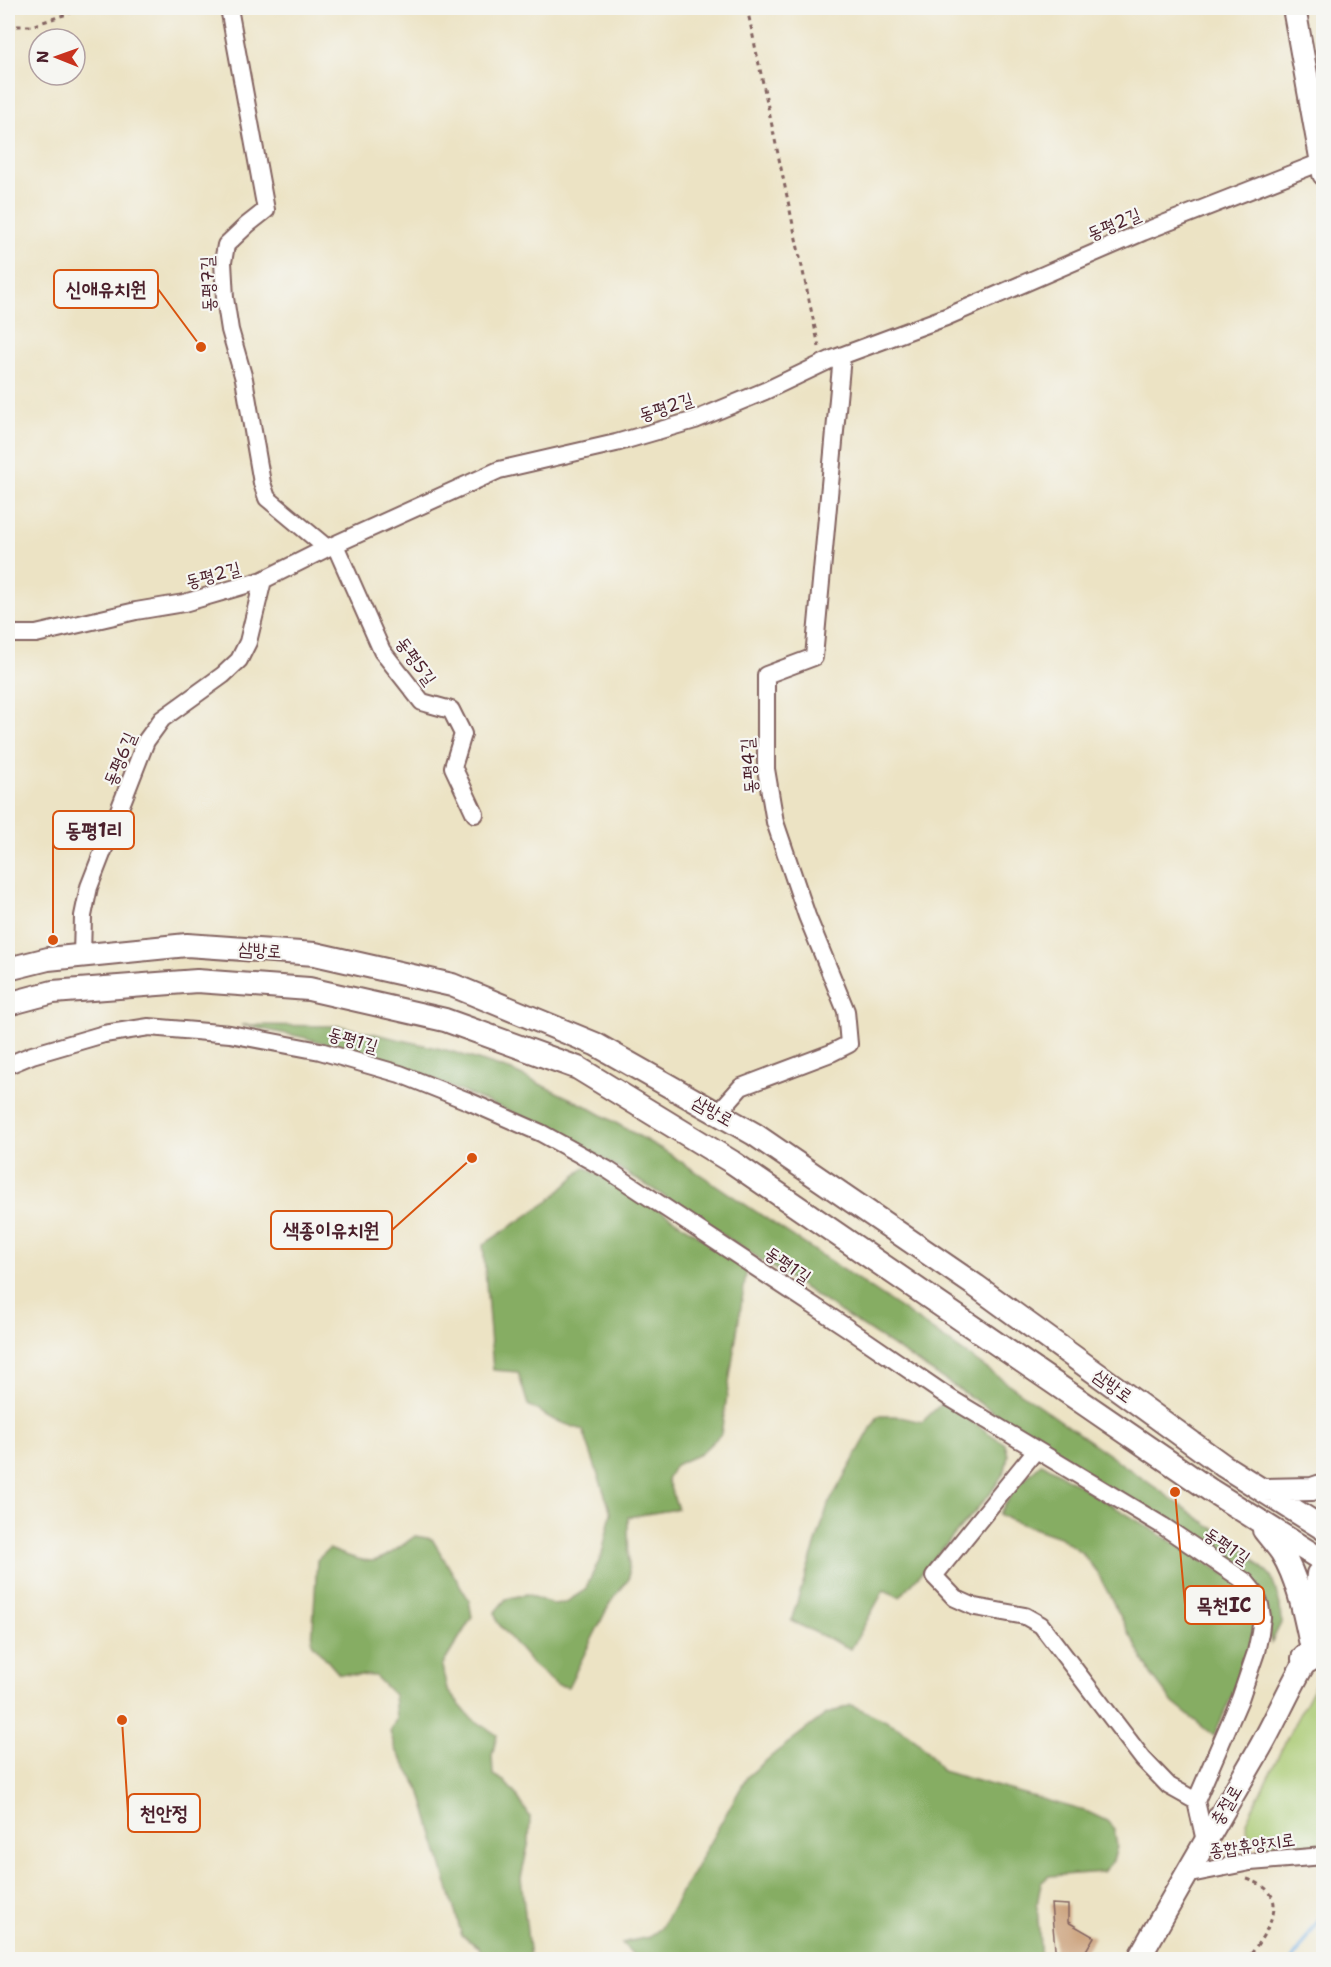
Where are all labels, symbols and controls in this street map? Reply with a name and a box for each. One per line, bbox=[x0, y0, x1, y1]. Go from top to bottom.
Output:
north arrow bbox=[27, 27, 87, 87]
text: N bbox=[32, 50, 53, 63]
street label: 동평2길 bbox=[1084, 202, 1145, 246]
street label: 동평7길 bbox=[195, 255, 221, 312]
callout: 신애유치원 bbox=[54, 270, 158, 308]
text: 신애유치원 bbox=[66, 276, 146, 302]
street label: 동평2길 bbox=[636, 387, 697, 427]
street label: 동평2길 bbox=[183, 556, 244, 594]
street label: 동평5길 bbox=[390, 632, 442, 691]
street label: 동평6길 bbox=[98, 728, 142, 789]
street label: 동평4길 bbox=[735, 737, 763, 795]
callout: 동평1리 bbox=[53, 811, 134, 849]
text: 동평1리 bbox=[65, 817, 123, 843]
street label: 삼방로 bbox=[237, 937, 283, 963]
street label: 동평1길 bbox=[325, 1021, 381, 1059]
street label: 삼방로 bbox=[688, 1090, 738, 1132]
callout: 색종이유치원 bbox=[271, 1211, 392, 1249]
text: 색종이유치원 bbox=[283, 1217, 379, 1243]
street label: 동평1길 bbox=[760, 1241, 816, 1289]
street label: 삼방로 bbox=[1088, 1364, 1138, 1408]
street label: 동평1길 bbox=[1199, 1522, 1255, 1570]
callout: 목천IC bbox=[1185, 1586, 1264, 1624]
text: 목천IC bbox=[1196, 1592, 1252, 1618]
street label: 충절로 bbox=[1205, 1780, 1247, 1830]
callout: 천안정 bbox=[128, 1794, 200, 1832]
text: 천안정 bbox=[140, 1800, 188, 1826]
street label: 종합휴양지로 bbox=[1207, 1827, 1297, 1863]

